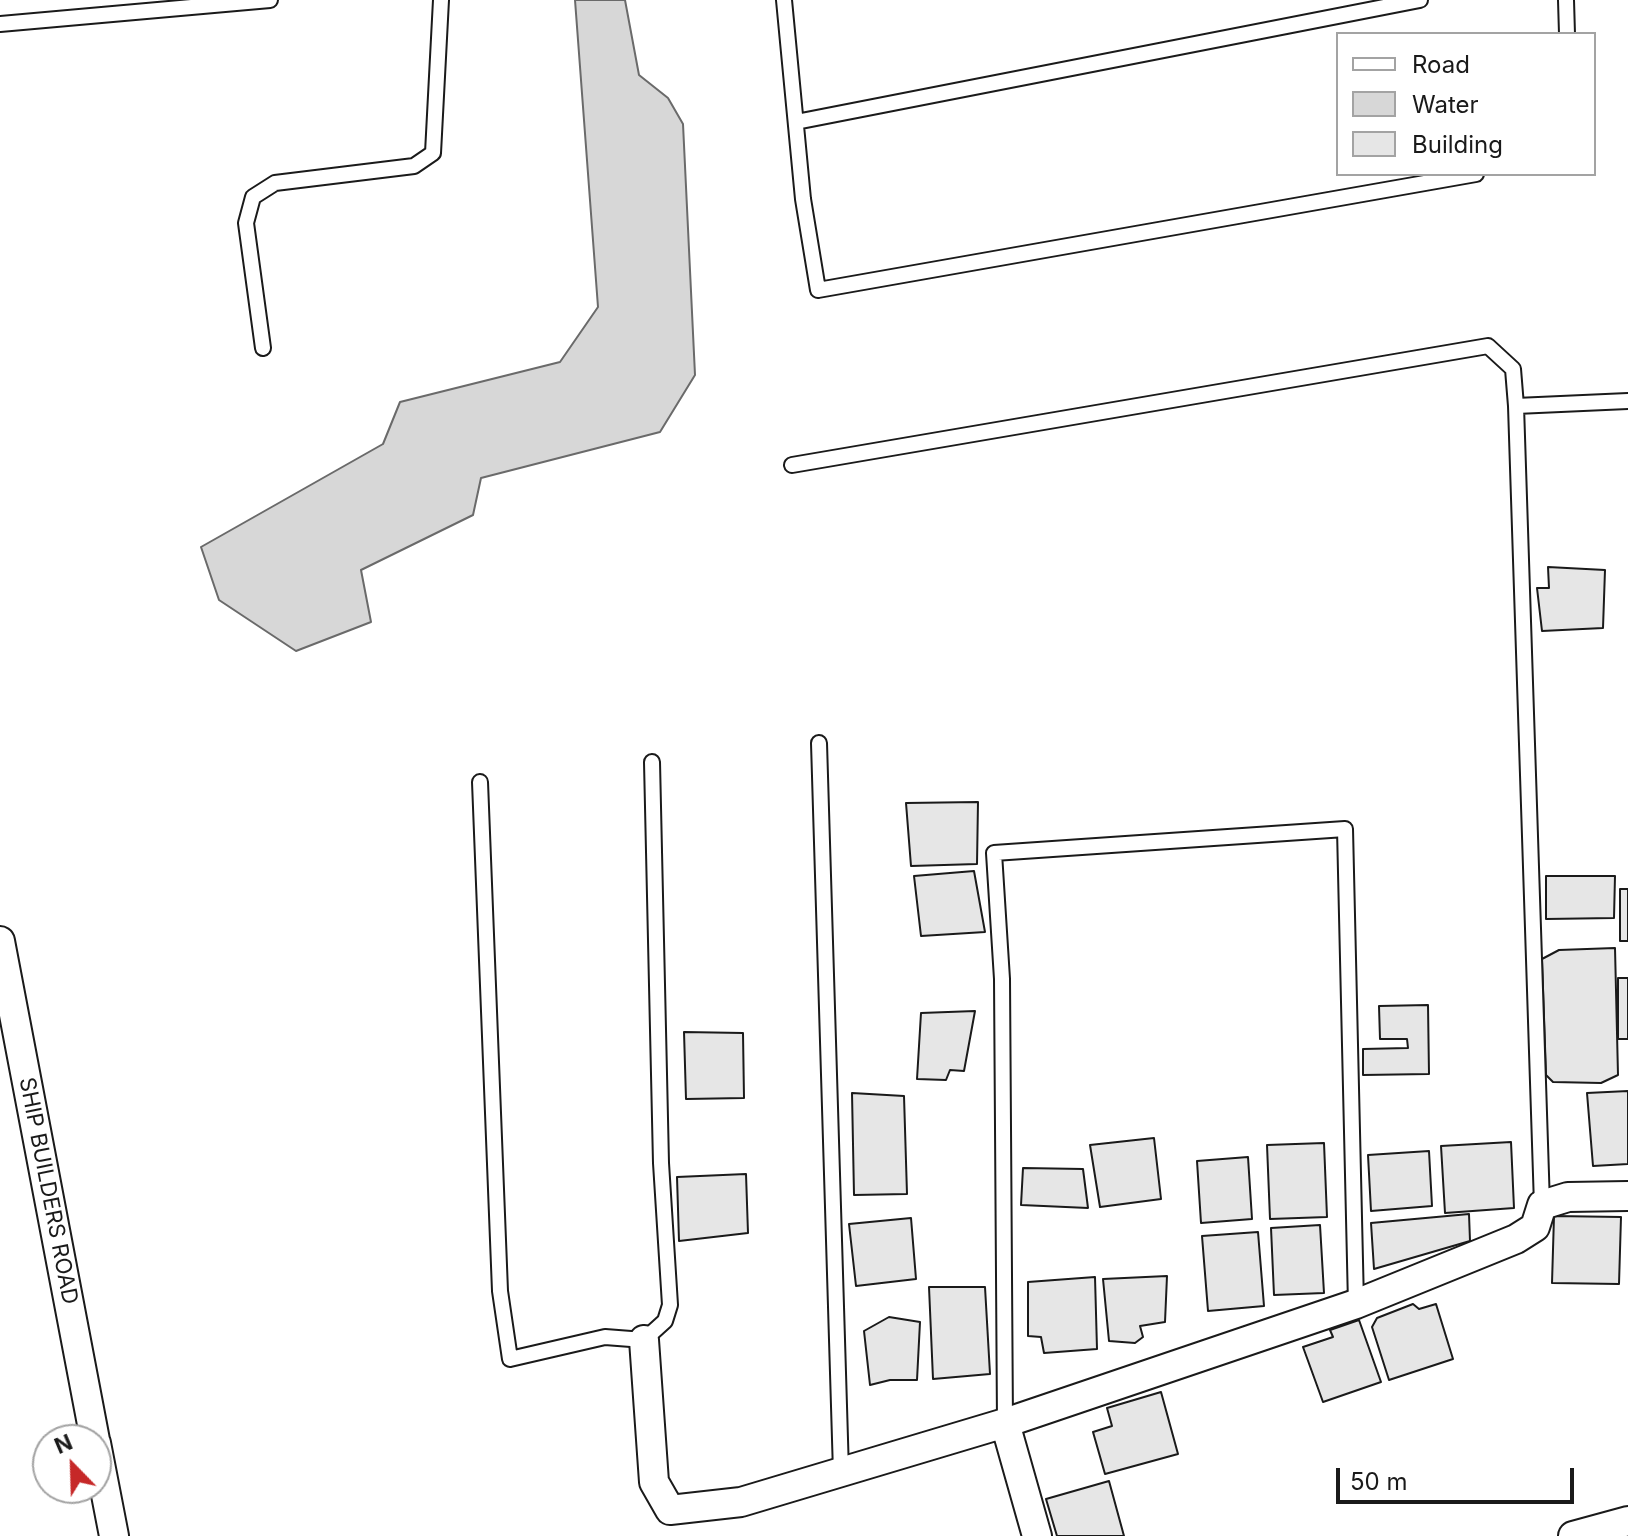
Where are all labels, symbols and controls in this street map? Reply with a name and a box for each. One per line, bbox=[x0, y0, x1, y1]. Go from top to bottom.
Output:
legend bbox=[1336, 32, 1596, 176]
text: Road bbox=[1412, 50, 1470, 79]
text: Water bbox=[1412, 90, 1479, 119]
text: Building bbox=[1412, 130, 1503, 159]
street label: SHIP BUILDERS ROAD bbox=[13, 1075, 83, 1307]
north arrow bbox=[32, 1424, 112, 1504]
text: N bbox=[51, 1429, 76, 1459]
scale bar bbox=[1340, 1452, 1578, 1502]
text: 50 m bbox=[1350, 1467, 1408, 1496]

